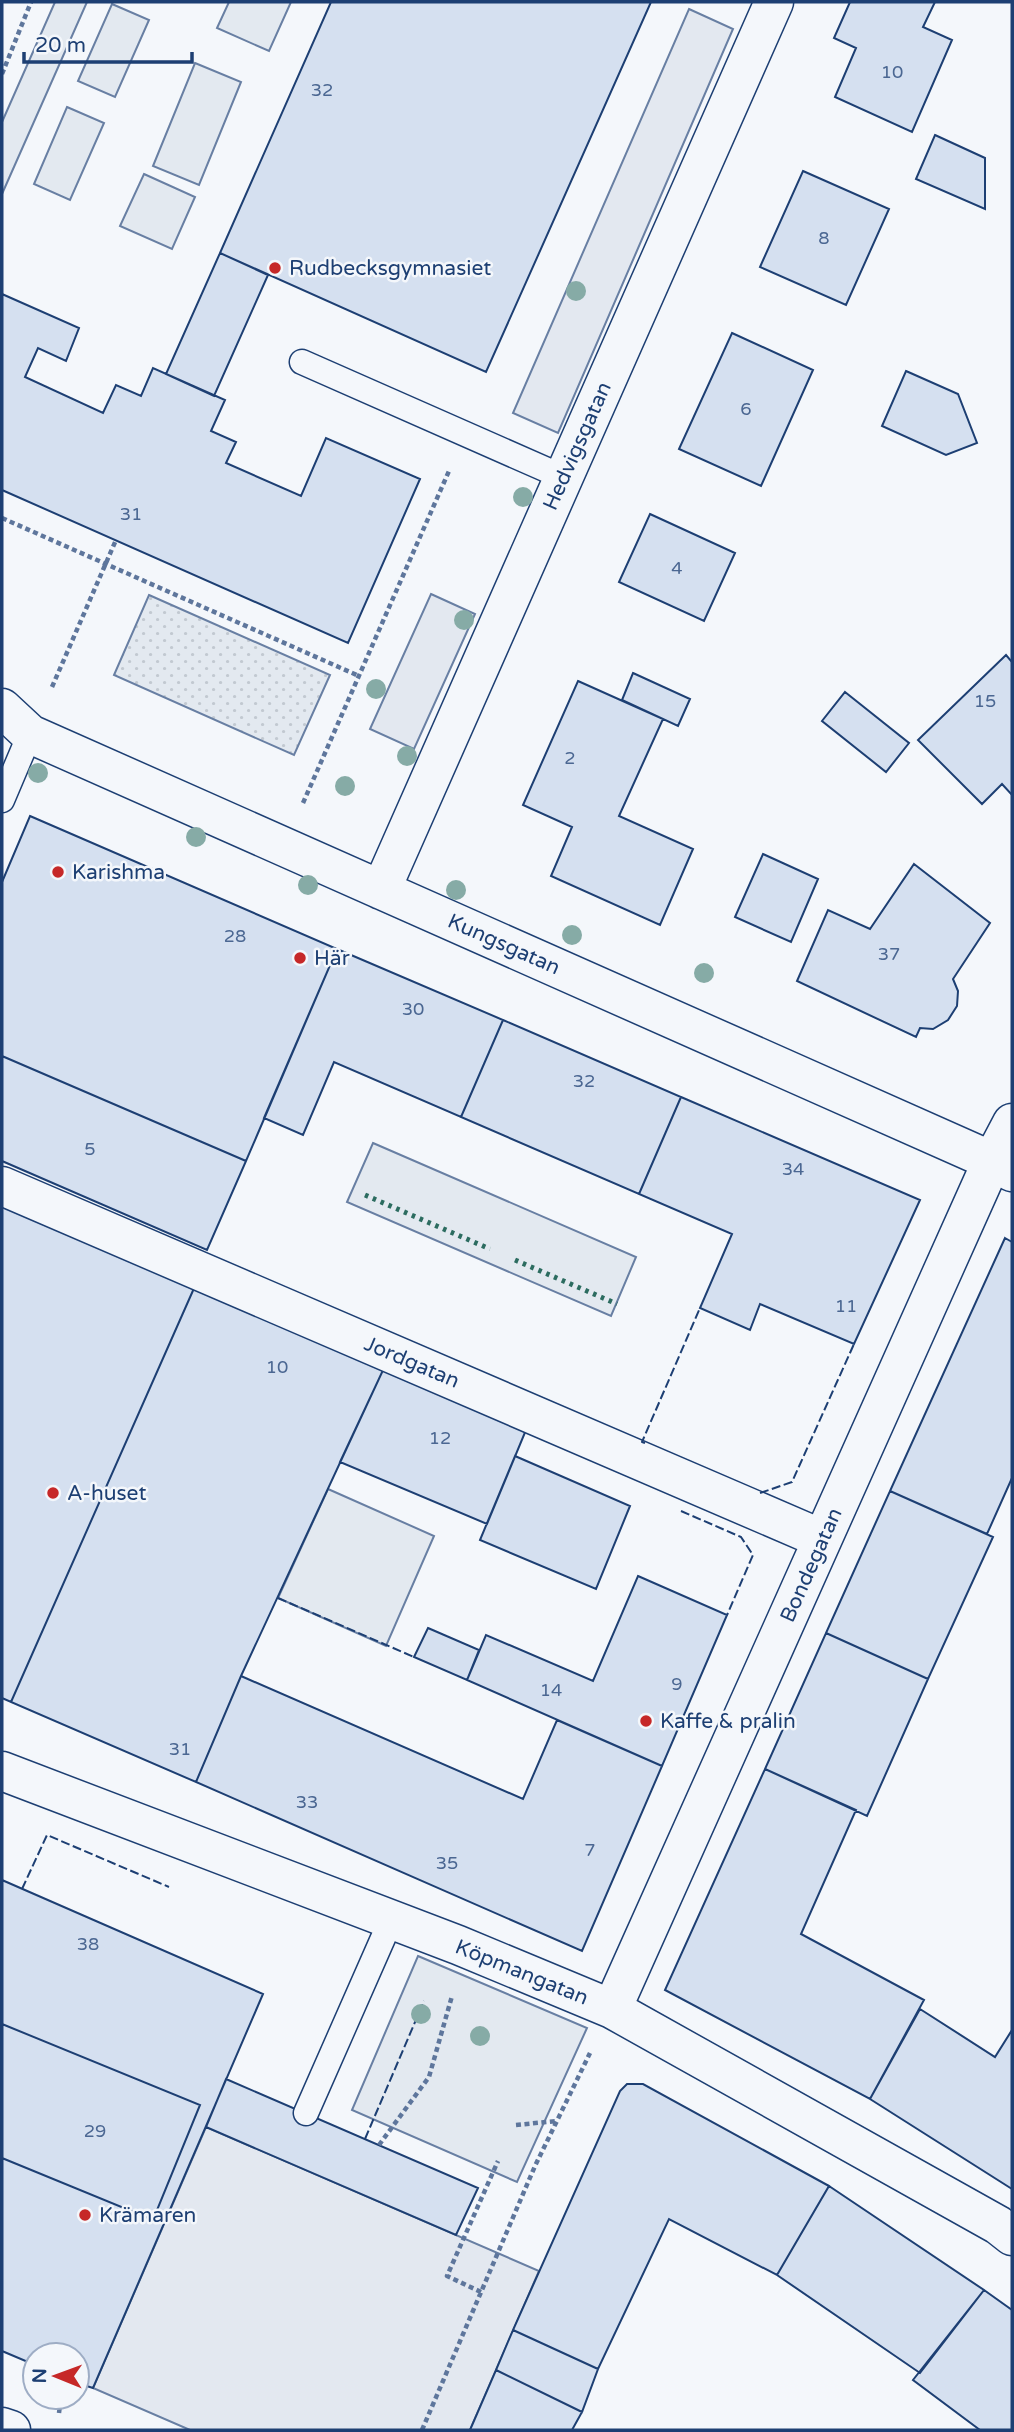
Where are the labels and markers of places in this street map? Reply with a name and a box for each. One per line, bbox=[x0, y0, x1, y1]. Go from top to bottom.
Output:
place label: Rudbecksgymnasiet bbox=[289, 256, 491, 281]
marker: Rudbecksgymnasiet bbox=[267, 260, 283, 276]
place label: Karishma bbox=[72, 860, 165, 885]
marker: Karishma bbox=[50, 864, 66, 880]
place label: Här bbox=[314, 946, 350, 971]
marker: Här bbox=[292, 950, 308, 966]
place label: A-huset bbox=[67, 1481, 146, 1506]
marker: A-huset bbox=[45, 1485, 61, 1501]
place label: Kaffe & pralin bbox=[660, 1709, 796, 1734]
marker: Kaffe & pralin bbox=[638, 1713, 654, 1729]
place label: Krämaren bbox=[99, 2203, 196, 2228]
marker: Krämaren bbox=[77, 2207, 93, 2223]

